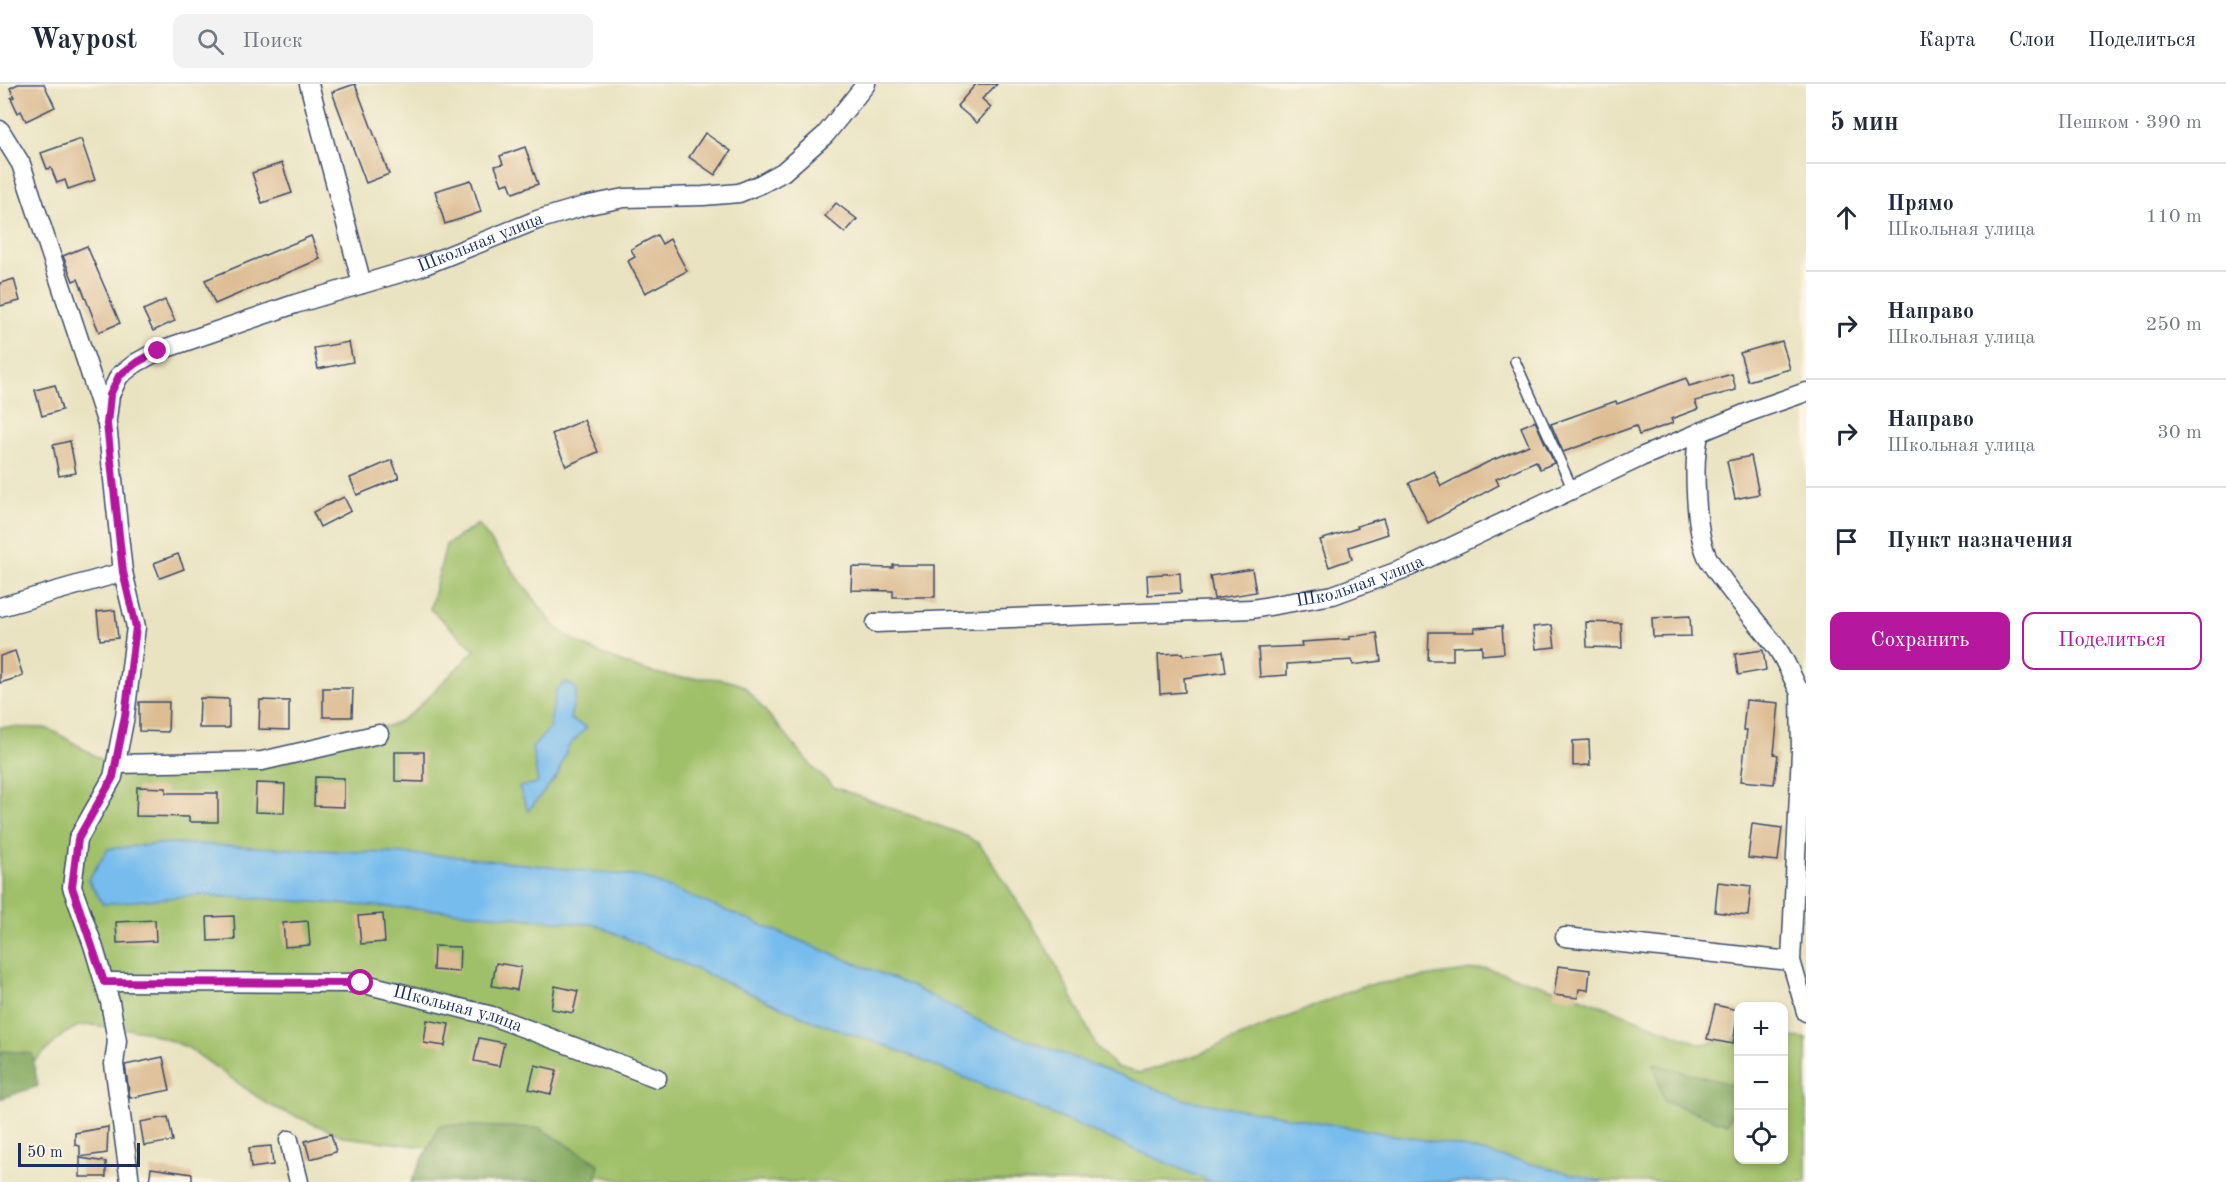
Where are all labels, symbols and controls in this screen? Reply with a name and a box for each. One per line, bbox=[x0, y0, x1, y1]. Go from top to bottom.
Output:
search box bbox=[173, 14, 593, 68]
icon: search bbox=[194, 25, 227, 58]
text: Waypost bbox=[30, 27, 137, 55]
text: Поиск bbox=[242, 30, 303, 52]
text: Карта bbox=[1919, 30, 1976, 51]
text: Слои bbox=[2009, 30, 2055, 51]
text: Поделиться bbox=[2088, 30, 2196, 51]
text: 5 мин bbox=[1830, 110, 1899, 136]
text: Пешком · 390 m bbox=[2057, 113, 2202, 133]
text: Прямо bbox=[1887, 193, 1954, 215]
icon: ahead bbox=[1830, 201, 1863, 234]
text: 110 m bbox=[2146, 207, 2202, 227]
street label: Школьная улица bbox=[415, 210, 545, 276]
text: Школьная улица bbox=[1887, 220, 2035, 240]
text: Направо bbox=[1887, 301, 1974, 323]
icon: right bbox=[1830, 309, 1863, 342]
text: 250 m bbox=[2146, 315, 2202, 335]
text: Школьная улица bbox=[1887, 328, 2035, 348]
route end bbox=[144, 337, 170, 363]
text: Направо bbox=[1887, 409, 1974, 431]
icon: right bbox=[1830, 417, 1863, 450]
text: 30 m bbox=[2157, 423, 2202, 443]
text: Школьная улица bbox=[1887, 436, 2035, 456]
icon: arrive bbox=[1830, 525, 1863, 558]
text: Пункт назначения bbox=[1887, 530, 2073, 552]
street label: Школьная улица bbox=[1295, 552, 1427, 610]
button: Сохранить bbox=[1830, 612, 2010, 670]
button: Поделиться bbox=[2022, 612, 2202, 670]
route start bbox=[347, 969, 373, 995]
street label: Школьная улица bbox=[391, 982, 525, 1036]
map controls bbox=[1734, 1002, 1788, 1164]
button: + bbox=[1734, 1002, 1788, 1056]
button: − bbox=[1734, 1056, 1788, 1110]
button: locate bbox=[1734, 1110, 1788, 1164]
scale bar bbox=[18, 1140, 140, 1168]
text: 50 m bbox=[27, 1145, 63, 1161]

